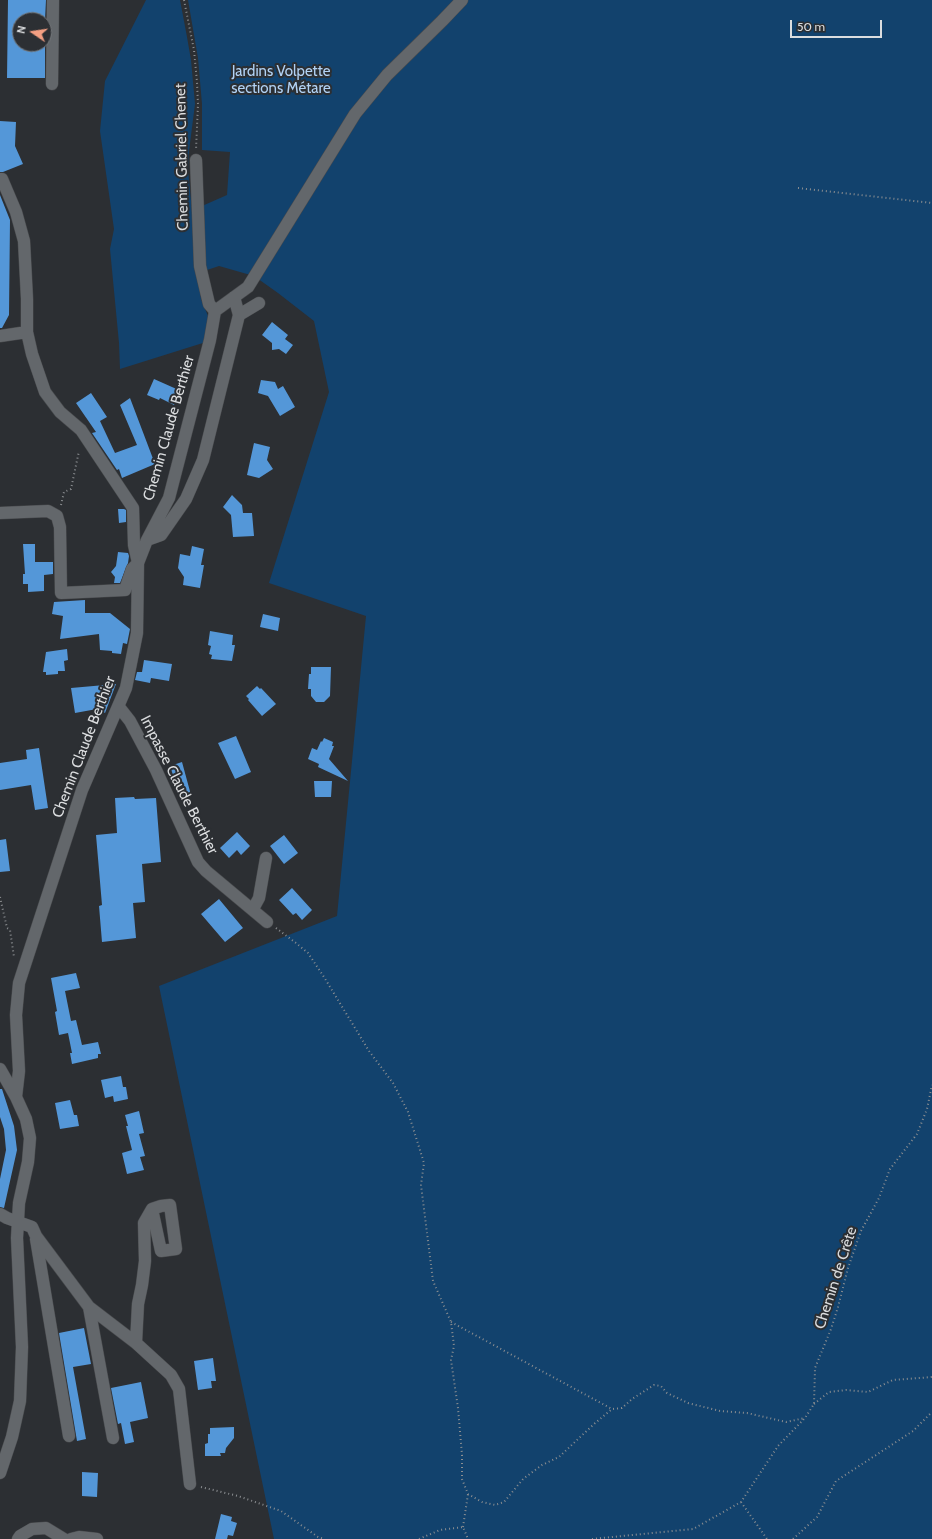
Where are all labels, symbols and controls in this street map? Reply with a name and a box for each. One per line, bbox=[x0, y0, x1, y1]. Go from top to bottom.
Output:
north arrow bbox=[12, 12, 52, 52]
scale bar bbox=[792, 12, 884, 38]
text: 50 m bbox=[797, 19, 825, 34]
text: N bbox=[14, 24, 29, 35]
park label: Jardins Volpette sections Métare bbox=[231, 63, 331, 98]
street label: Chemin Gabriel Chenet bbox=[172, 83, 192, 231]
street label: Chemin Claude Berthier bbox=[140, 353, 198, 503]
street label: Chemin Claude Berthier bbox=[49, 674, 119, 820]
street label: Impasse Claude Berthier bbox=[136, 713, 222, 857]
street label: Chemin de Crête bbox=[811, 1225, 861, 1331]

